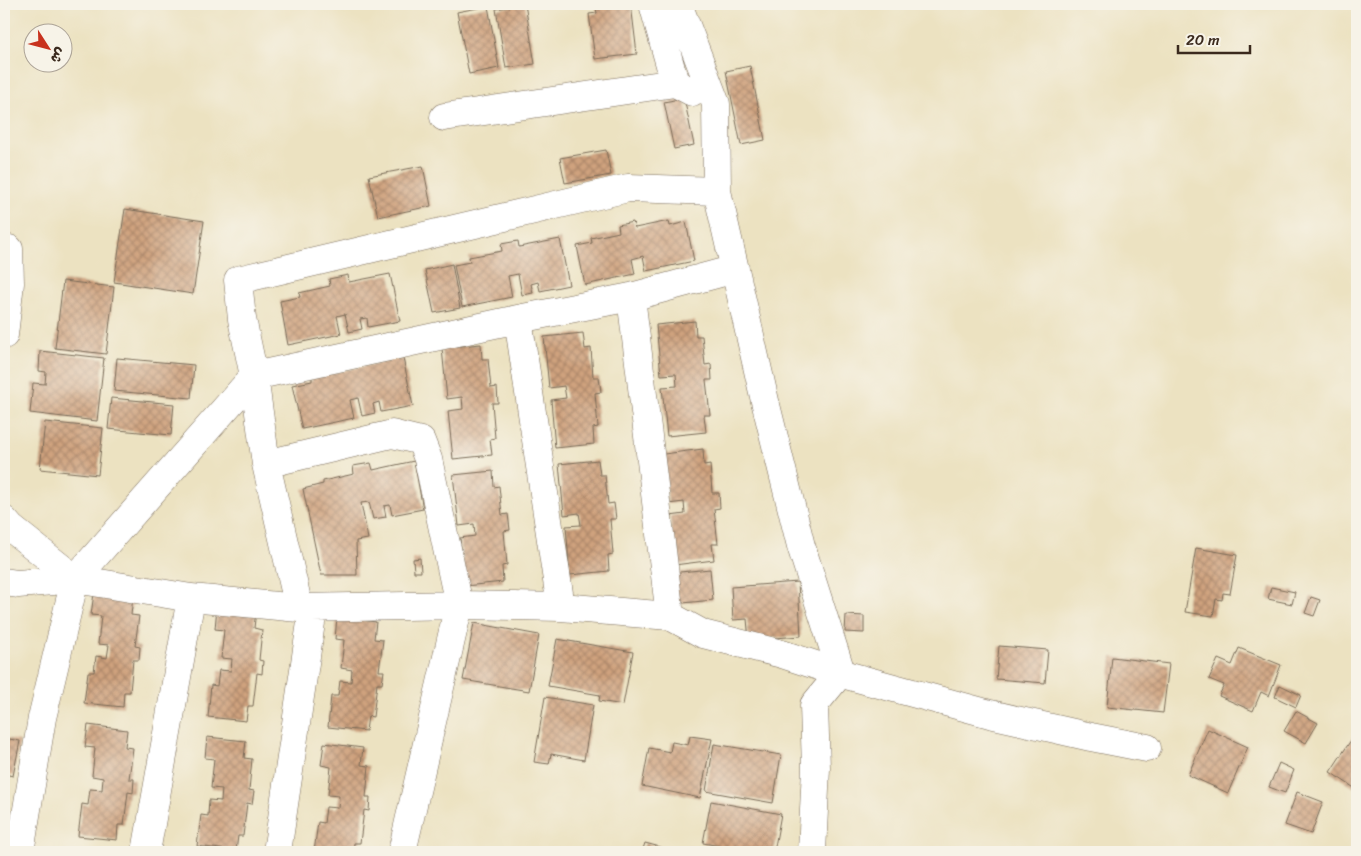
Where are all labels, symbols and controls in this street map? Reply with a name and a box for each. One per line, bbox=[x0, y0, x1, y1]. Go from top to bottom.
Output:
north arrow bbox=[22, 22, 72, 72]
scale bar bbox=[1178, 22, 1251, 54]
text: 20 m bbox=[1186, 27, 1220, 53]
text: ش bbox=[43, 42, 73, 69]

